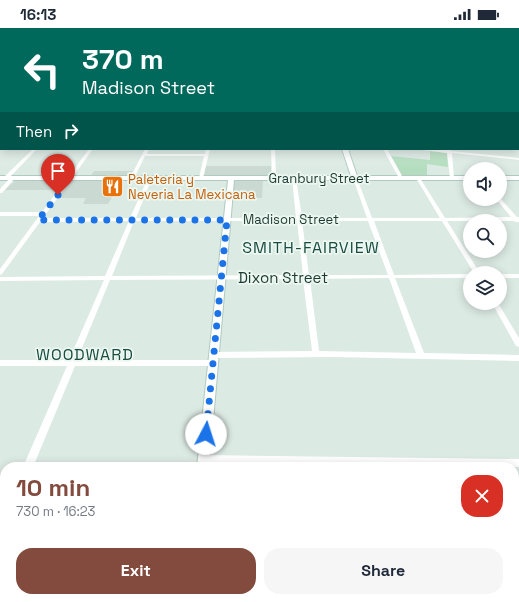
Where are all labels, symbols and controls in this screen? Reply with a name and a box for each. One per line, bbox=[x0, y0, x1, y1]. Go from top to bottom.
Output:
text: 16:13 bbox=[20, 5, 56, 24]
text: 370 m bbox=[82, 41, 164, 77]
icon: left bbox=[16, 44, 68, 96]
text: Madison Street bbox=[82, 76, 215, 99]
icon: right bbox=[60, 120, 82, 142]
text: Then bbox=[16, 122, 52, 141]
pin bbox=[41, 154, 75, 195]
icon: arrive bbox=[47, 160, 69, 182]
map controls bbox=[463, 162, 507, 310]
button: sound bbox=[463, 162, 507, 206]
street label: Granbury Street bbox=[269, 170, 369, 187]
place label: Paleteria y Neveria La Mexicana bbox=[128, 171, 256, 203]
restaurant icon: Paleteria y Neveria La Mexicana bbox=[100, 173, 126, 199]
street label: Madison Street bbox=[243, 211, 339, 228]
button: search bbox=[463, 214, 507, 258]
district label: SMITH-FAIRVIEW bbox=[242, 237, 380, 258]
button: layers bbox=[463, 266, 507, 310]
street label: Dixon Street bbox=[238, 268, 328, 287]
district label: WOODWARD bbox=[36, 344, 134, 365]
position arrow bbox=[185, 413, 227, 455]
text: 10 min bbox=[16, 472, 90, 503]
button: close bbox=[461, 475, 503, 517]
text: 730 m · 16:23 bbox=[16, 503, 95, 520]
button: Exit bbox=[16, 548, 256, 594]
button: Share bbox=[264, 548, 503, 594]

